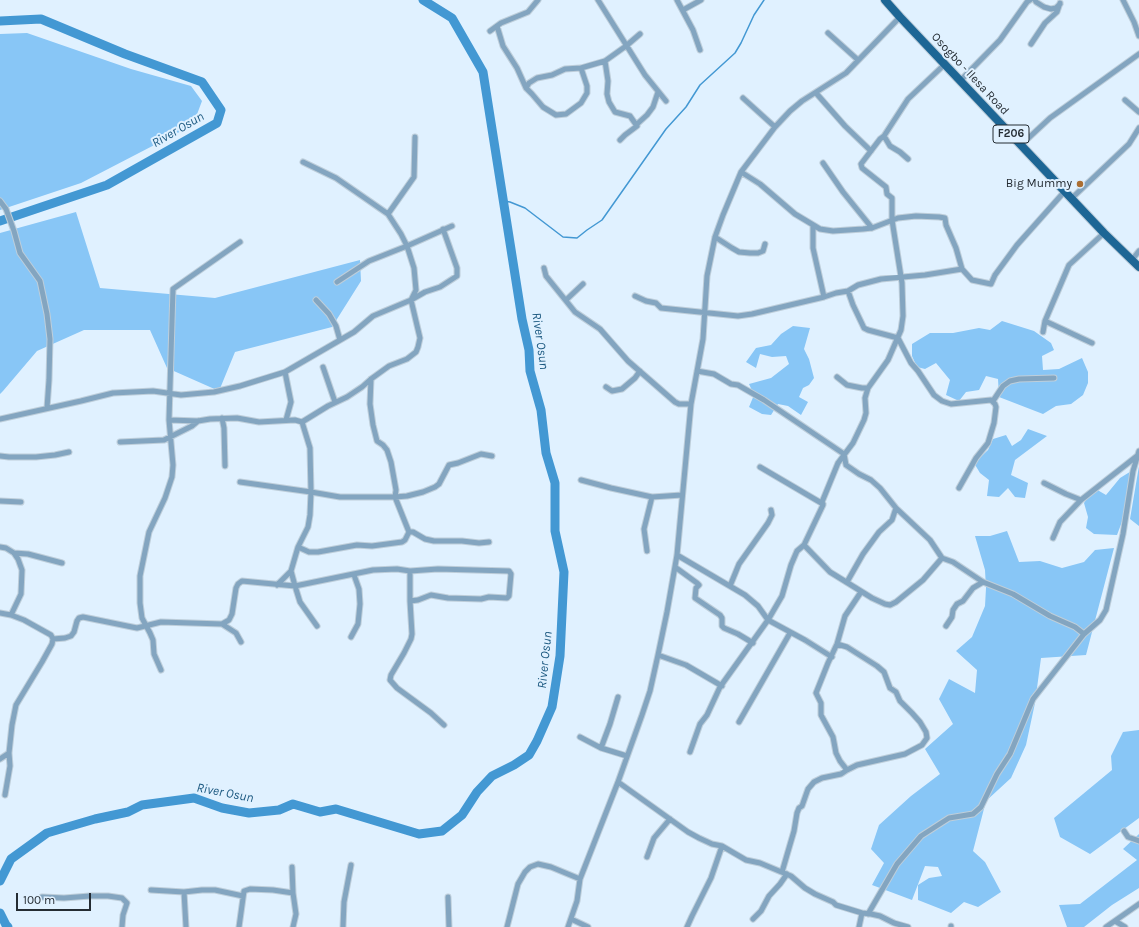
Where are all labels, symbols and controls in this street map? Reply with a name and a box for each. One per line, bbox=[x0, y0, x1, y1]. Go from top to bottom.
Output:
street label: Osogbo - Ilesa Road bbox=[928, 30, 1012, 118]
water label: River Osun bbox=[149, 109, 207, 151]
road number: F206 bbox=[993, 125, 1029, 143]
place label: Big Mummy bbox=[1006, 177, 1072, 191]
marker: Big Mummy bbox=[1075, 179, 1085, 189]
water label: River Osun bbox=[528, 311, 552, 371]
water label: River Osun bbox=[534, 631, 556, 689]
water label: River Osun bbox=[195, 780, 255, 806]
scale bar bbox=[18, 885, 93, 911]
text: 100 m bbox=[23, 893, 55, 907]

